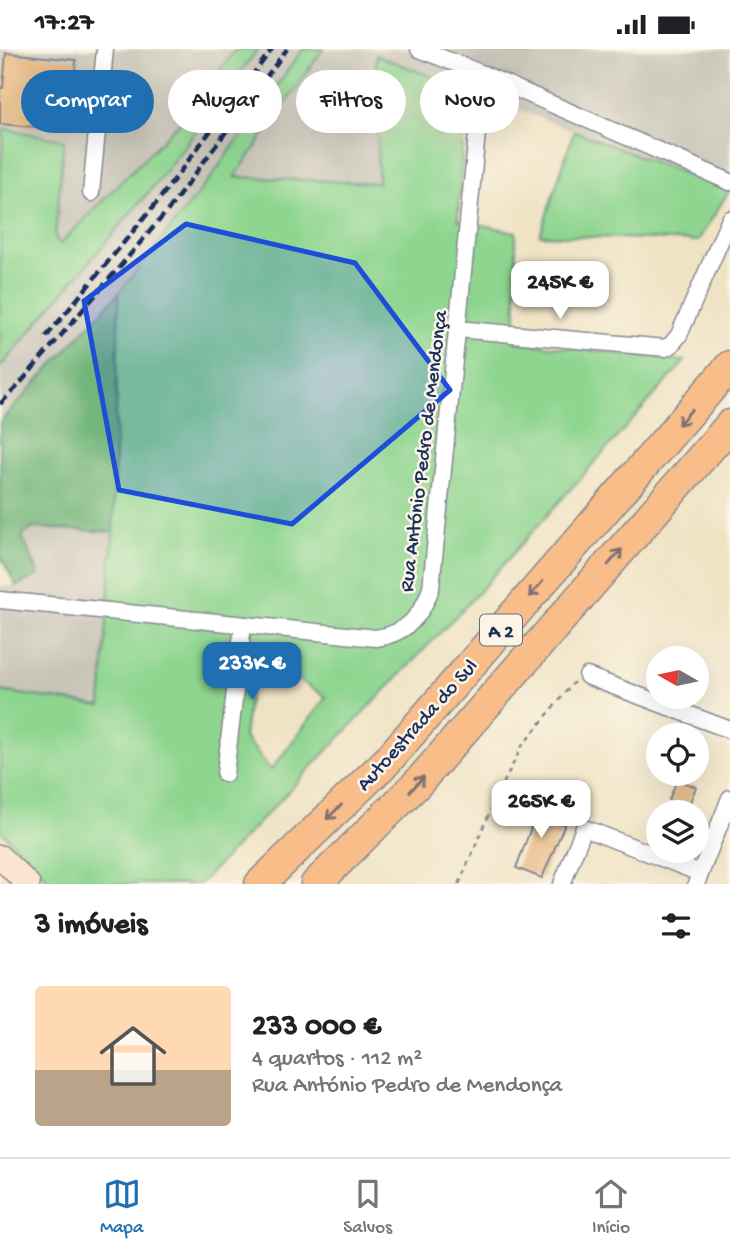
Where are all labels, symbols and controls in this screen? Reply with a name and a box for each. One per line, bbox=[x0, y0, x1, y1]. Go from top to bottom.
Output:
text: 17:27 bbox=[35, 9, 93, 40]
chip: Comprar bbox=[21, 70, 154, 133]
chip: Alugar bbox=[168, 70, 282, 133]
chip: Filtros bbox=[296, 70, 406, 133]
chip: Novo bbox=[420, 70, 519, 133]
pin: 245K € bbox=[503, 261, 617, 321]
text: 245K € bbox=[527, 270, 593, 297]
street label: Rua António Pedro de Mendonça bbox=[396, 308, 455, 594]
one-way arrow bbox=[677, 408, 693, 426]
one-way arrow bbox=[607, 549, 623, 567]
one-way arrow bbox=[528, 580, 544, 598]
road number: A 2 bbox=[480, 615, 522, 645]
pin: 233K € bbox=[195, 643, 309, 702]
north arrow bbox=[646, 646, 709, 709]
map controls bbox=[646, 646, 709, 863]
text: 233K € bbox=[219, 651, 285, 678]
street label: Autoestrada do Sul bbox=[353, 655, 485, 798]
button: locate bbox=[646, 723, 709, 786]
one-way arrow bbox=[408, 776, 425, 793]
pin: 265K € bbox=[484, 781, 598, 840]
text: 265K € bbox=[508, 789, 574, 816]
button: layers bbox=[646, 800, 709, 863]
one-way arrow bbox=[326, 803, 343, 820]
icon: filters bbox=[657, 907, 695, 945]
text: 3 imóveis bbox=[35, 909, 147, 944]
text: 233 000 € bbox=[252, 1011, 381, 1046]
icon: home bbox=[91, 1014, 175, 1098]
text: 4 quartos · 112 m² bbox=[252, 1046, 422, 1073]
text: Rua António Pedro de Mendonça bbox=[252, 1073, 562, 1100]
tab: Mapa bbox=[100, 1175, 144, 1240]
tab: Salvos bbox=[343, 1175, 392, 1240]
tab: Início bbox=[592, 1175, 630, 1240]

